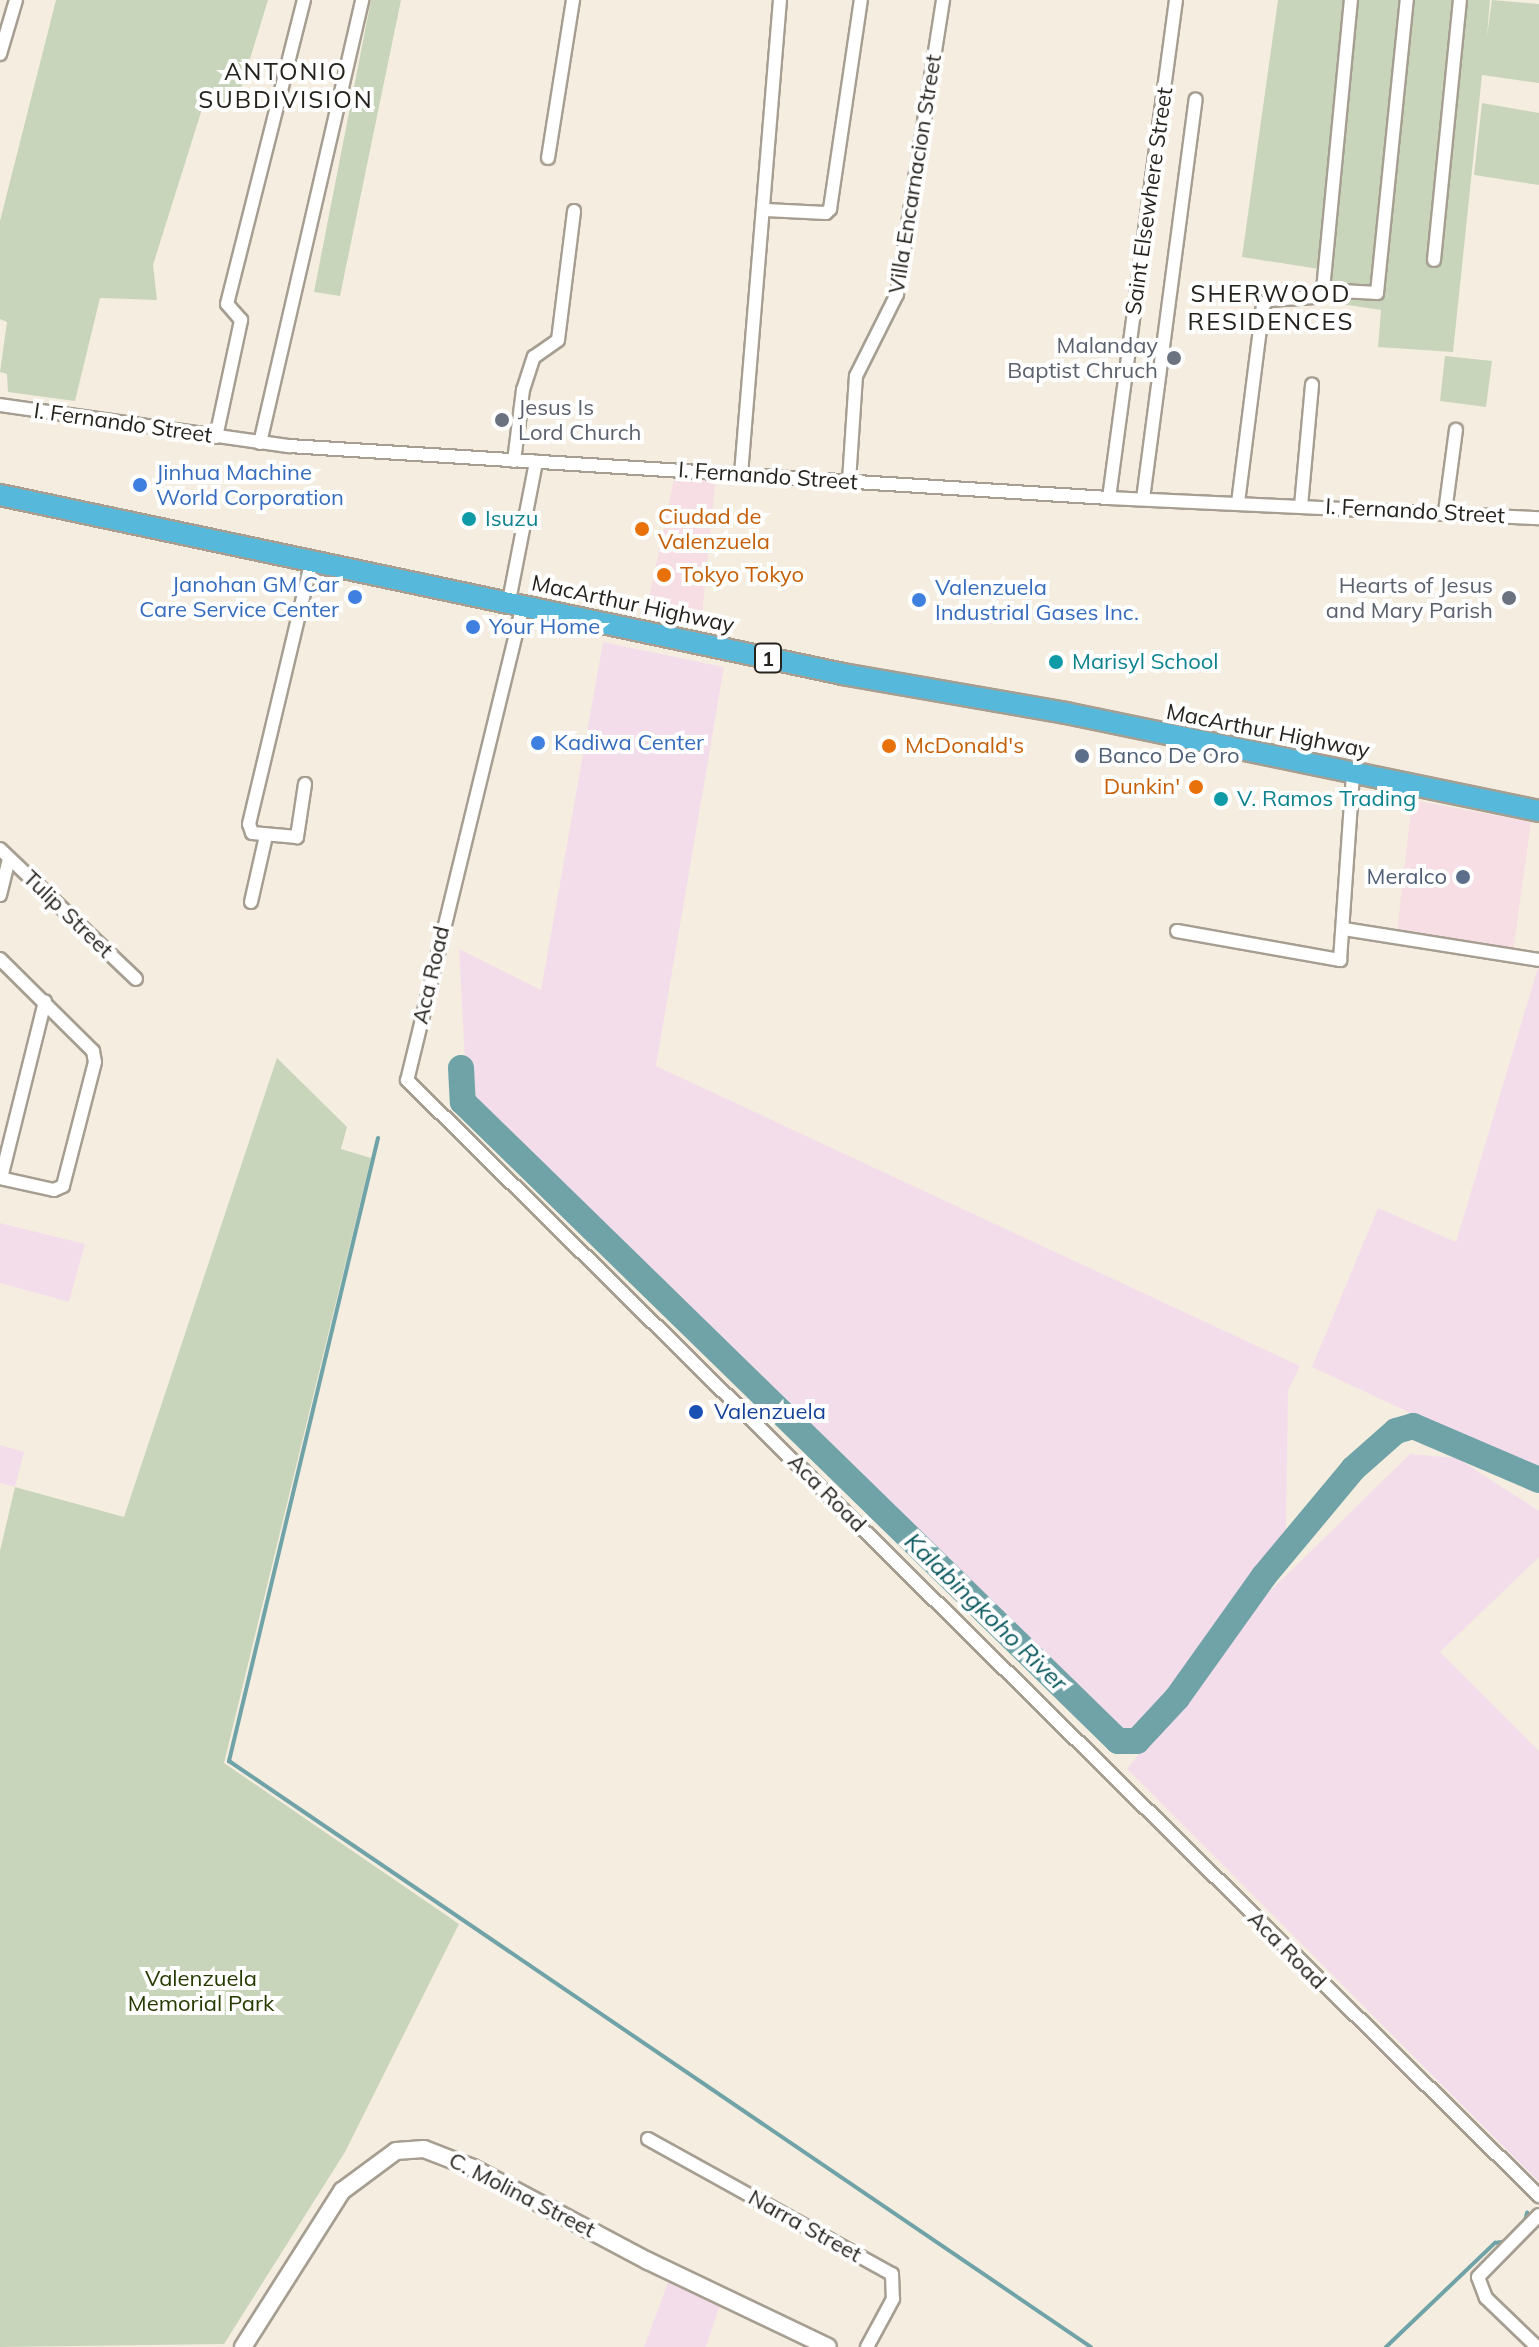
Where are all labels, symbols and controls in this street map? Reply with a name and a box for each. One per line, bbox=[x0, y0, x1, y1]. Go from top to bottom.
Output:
street label: Villa Encarnacion Street bbox=[883, 52, 947, 296]
district label: ANTONIO SUBDIVISION bbox=[198, 58, 374, 114]
street label: Saint Elsewhere Street bbox=[1120, 85, 1178, 317]
district label: SHERWOOD RESIDENCES bbox=[1188, 280, 1354, 336]
place label: Malanday Baptist Chruch bbox=[1007, 332, 1158, 384]
marker: Malanday Baptist Chruch bbox=[1165, 349, 1183, 367]
place label: Jesus Is Lord Church bbox=[518, 394, 641, 446]
street label: I. Fernando Street bbox=[32, 397, 214, 449]
marker: Jesus Is Lord Church bbox=[493, 411, 511, 429]
street label: I. Fernando Street bbox=[677, 457, 859, 495]
place label: Jinhua Machine World Corporation bbox=[156, 459, 344, 510]
marker: Jinhua Machine World Corporation bbox=[131, 476, 149, 494]
street label: I. Fernando Street bbox=[1325, 493, 1505, 529]
place label: Ciudad de Valenzuela bbox=[658, 503, 770, 554]
place label: Isuzu bbox=[485, 506, 538, 532]
marker: Isuzu bbox=[460, 510, 478, 528]
marker: Ciudad de Valenzuela bbox=[633, 520, 651, 538]
place label: Tokyo Tokyo bbox=[680, 562, 804, 588]
marker: Tokyo Tokyo bbox=[655, 566, 673, 584]
street label: MacArthur Highway bbox=[529, 570, 737, 638]
place label: Janohan GM Car Care Service Center bbox=[139, 571, 339, 622]
place label: Hearts of Jesus and Mary Parish bbox=[1326, 572, 1493, 624]
place label: Valenzuela Industrial Gases Inc. bbox=[935, 574, 1139, 626]
marker: Janohan GM Car Care Service Center bbox=[346, 588, 364, 606]
marker: Hearts of Jesus and Mary Parish bbox=[1500, 589, 1518, 607]
marker: Valenzuela Industrial Gases Inc. bbox=[910, 591, 928, 609]
place label: Your Home bbox=[489, 614, 600, 640]
marker: Your Home bbox=[464, 618, 482, 636]
road number: 1 bbox=[754, 642, 782, 674]
place label: Marisyl School bbox=[1072, 649, 1218, 675]
marker: Marisyl School bbox=[1047, 653, 1065, 671]
street label: MacArthur Highway bbox=[1164, 698, 1372, 764]
place label: Kadiwa Center bbox=[554, 730, 704, 756]
place label: McDonald's bbox=[905, 733, 1024, 759]
marker: Kadiwa Center bbox=[529, 734, 547, 752]
marker: McDonald's bbox=[880, 737, 898, 755]
place label: Banco De Oro bbox=[1098, 743, 1240, 769]
marker: Banco De Oro bbox=[1073, 747, 1091, 765]
place label: Dunkin' bbox=[1104, 774, 1180, 800]
marker: Dunkin' bbox=[1187, 778, 1205, 796]
place label: V. Ramos Trading bbox=[1237, 786, 1416, 812]
marker: V. Ramos Trading bbox=[1212, 790, 1230, 808]
place label: Meralco bbox=[1367, 864, 1447, 890]
street label: Tulip Street bbox=[18, 865, 118, 963]
marker: Meralco bbox=[1454, 868, 1472, 886]
street label: Aca Road bbox=[407, 923, 455, 1027]
place label: Valenzuela bbox=[714, 1399, 826, 1425]
marker: Valenzuela bbox=[685, 1401, 707, 1423]
street label: Aca Road bbox=[782, 1448, 872, 1538]
water label: Kalabingkoho River bbox=[899, 1527, 1073, 1697]
street label: Aca Road bbox=[1242, 1905, 1332, 1995]
park label: Valenzuela Memorial Park bbox=[128, 1965, 274, 2016]
street label: C. Molina Street bbox=[444, 2147, 600, 2243]
street label: Narra Street bbox=[744, 2184, 866, 2268]

